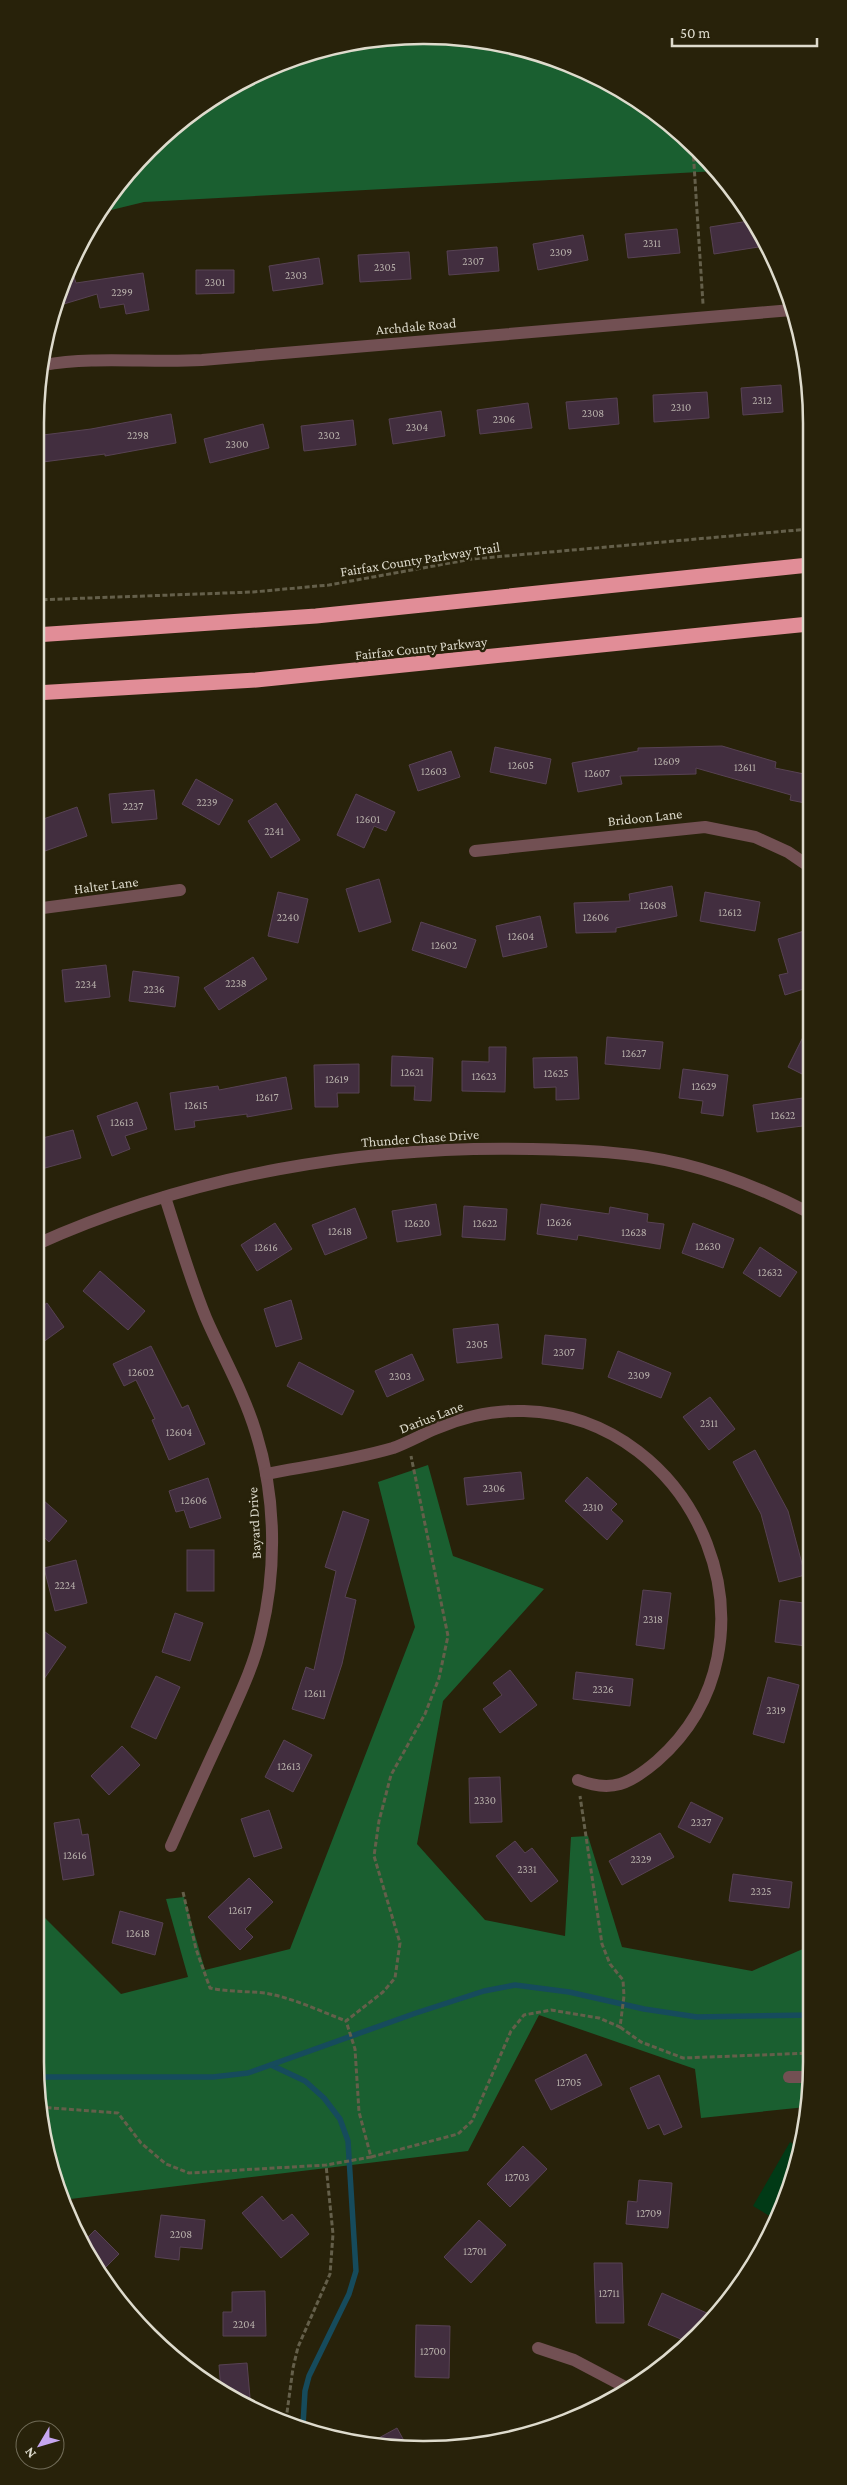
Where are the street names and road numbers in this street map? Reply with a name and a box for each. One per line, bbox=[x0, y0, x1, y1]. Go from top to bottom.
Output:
street label: Archdale Road bbox=[375, 314, 457, 337]
street label: Fairfax County Parkway Trail bbox=[339, 538, 501, 580]
street label: Fairfax County Parkway bbox=[354, 633, 488, 663]
street label: Bridoon Lane bbox=[607, 805, 683, 829]
street label: Halter Lane bbox=[73, 873, 139, 897]
street label: Thunder Chase Drive bbox=[360, 1126, 480, 1150]
street label: Darius Lane bbox=[397, 1398, 465, 1436]
street label: Bayard Drive bbox=[244, 1487, 264, 1559]

